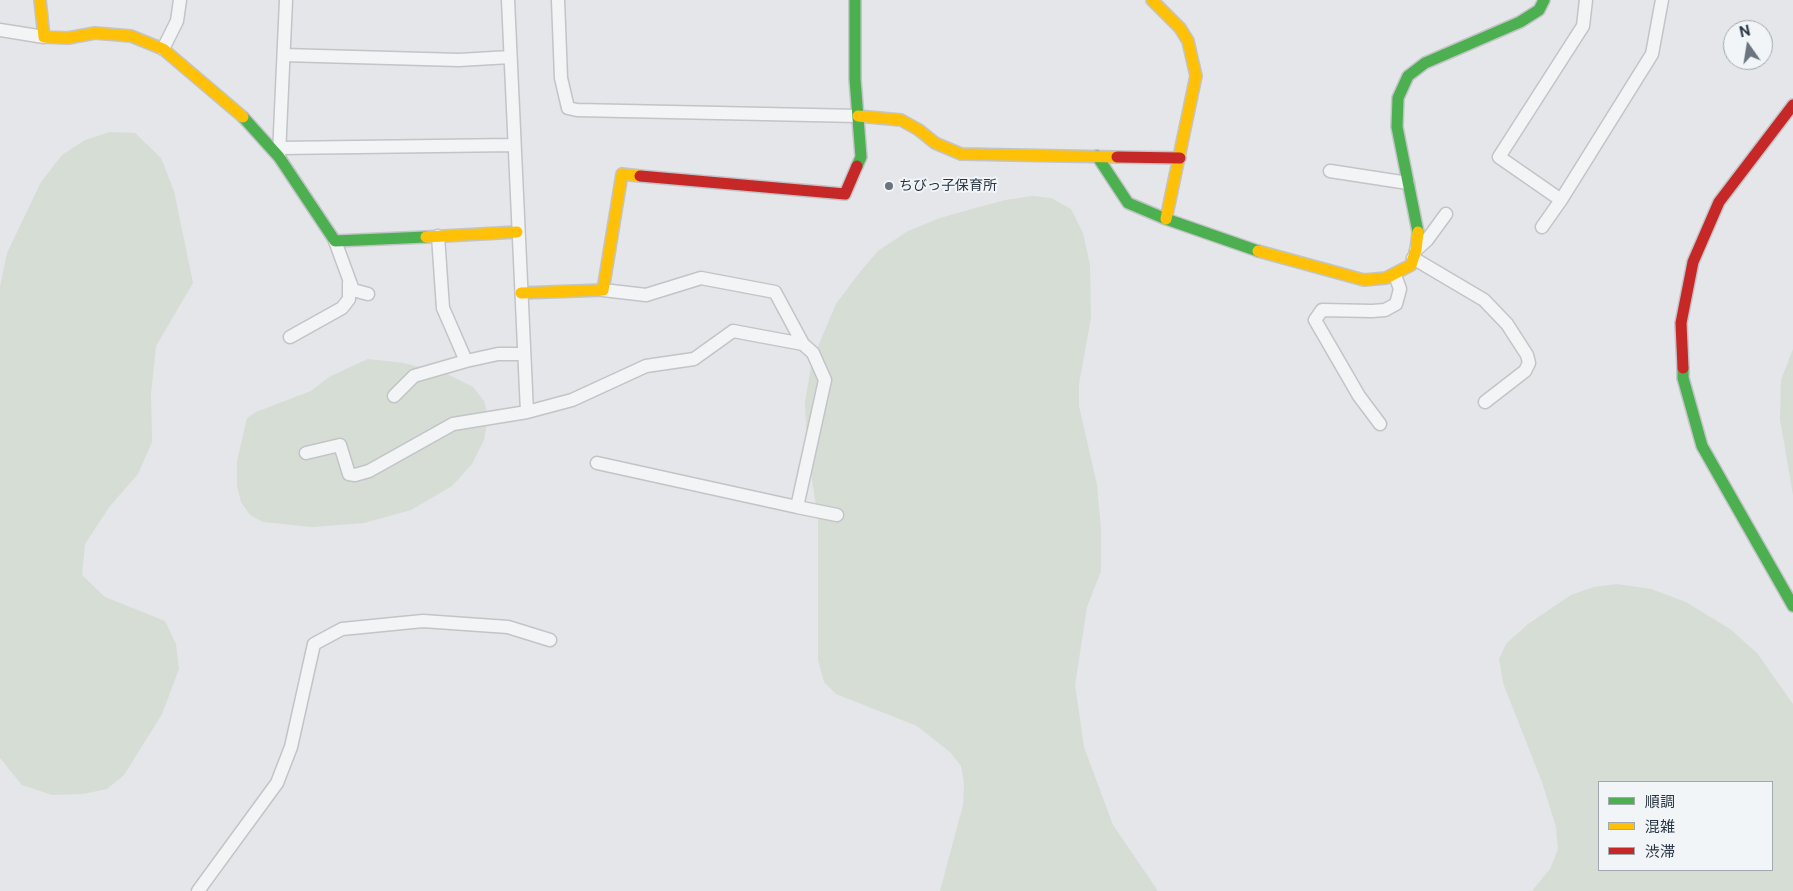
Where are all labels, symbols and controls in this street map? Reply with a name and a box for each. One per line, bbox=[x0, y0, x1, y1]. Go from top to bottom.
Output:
north arrow bbox=[1723, 20, 1773, 70]
text: N bbox=[1738, 22, 1752, 40]
place label: ちびっ子保育所 bbox=[899, 178, 997, 194]
marker: ちびっ子保育所 bbox=[883, 180, 895, 192]
legend bbox=[1598, 781, 1773, 871]
text: 順調 bbox=[1645, 793, 1675, 810]
text: 混雑 bbox=[1645, 818, 1675, 835]
text: 渋滞 bbox=[1645, 843, 1675, 860]

